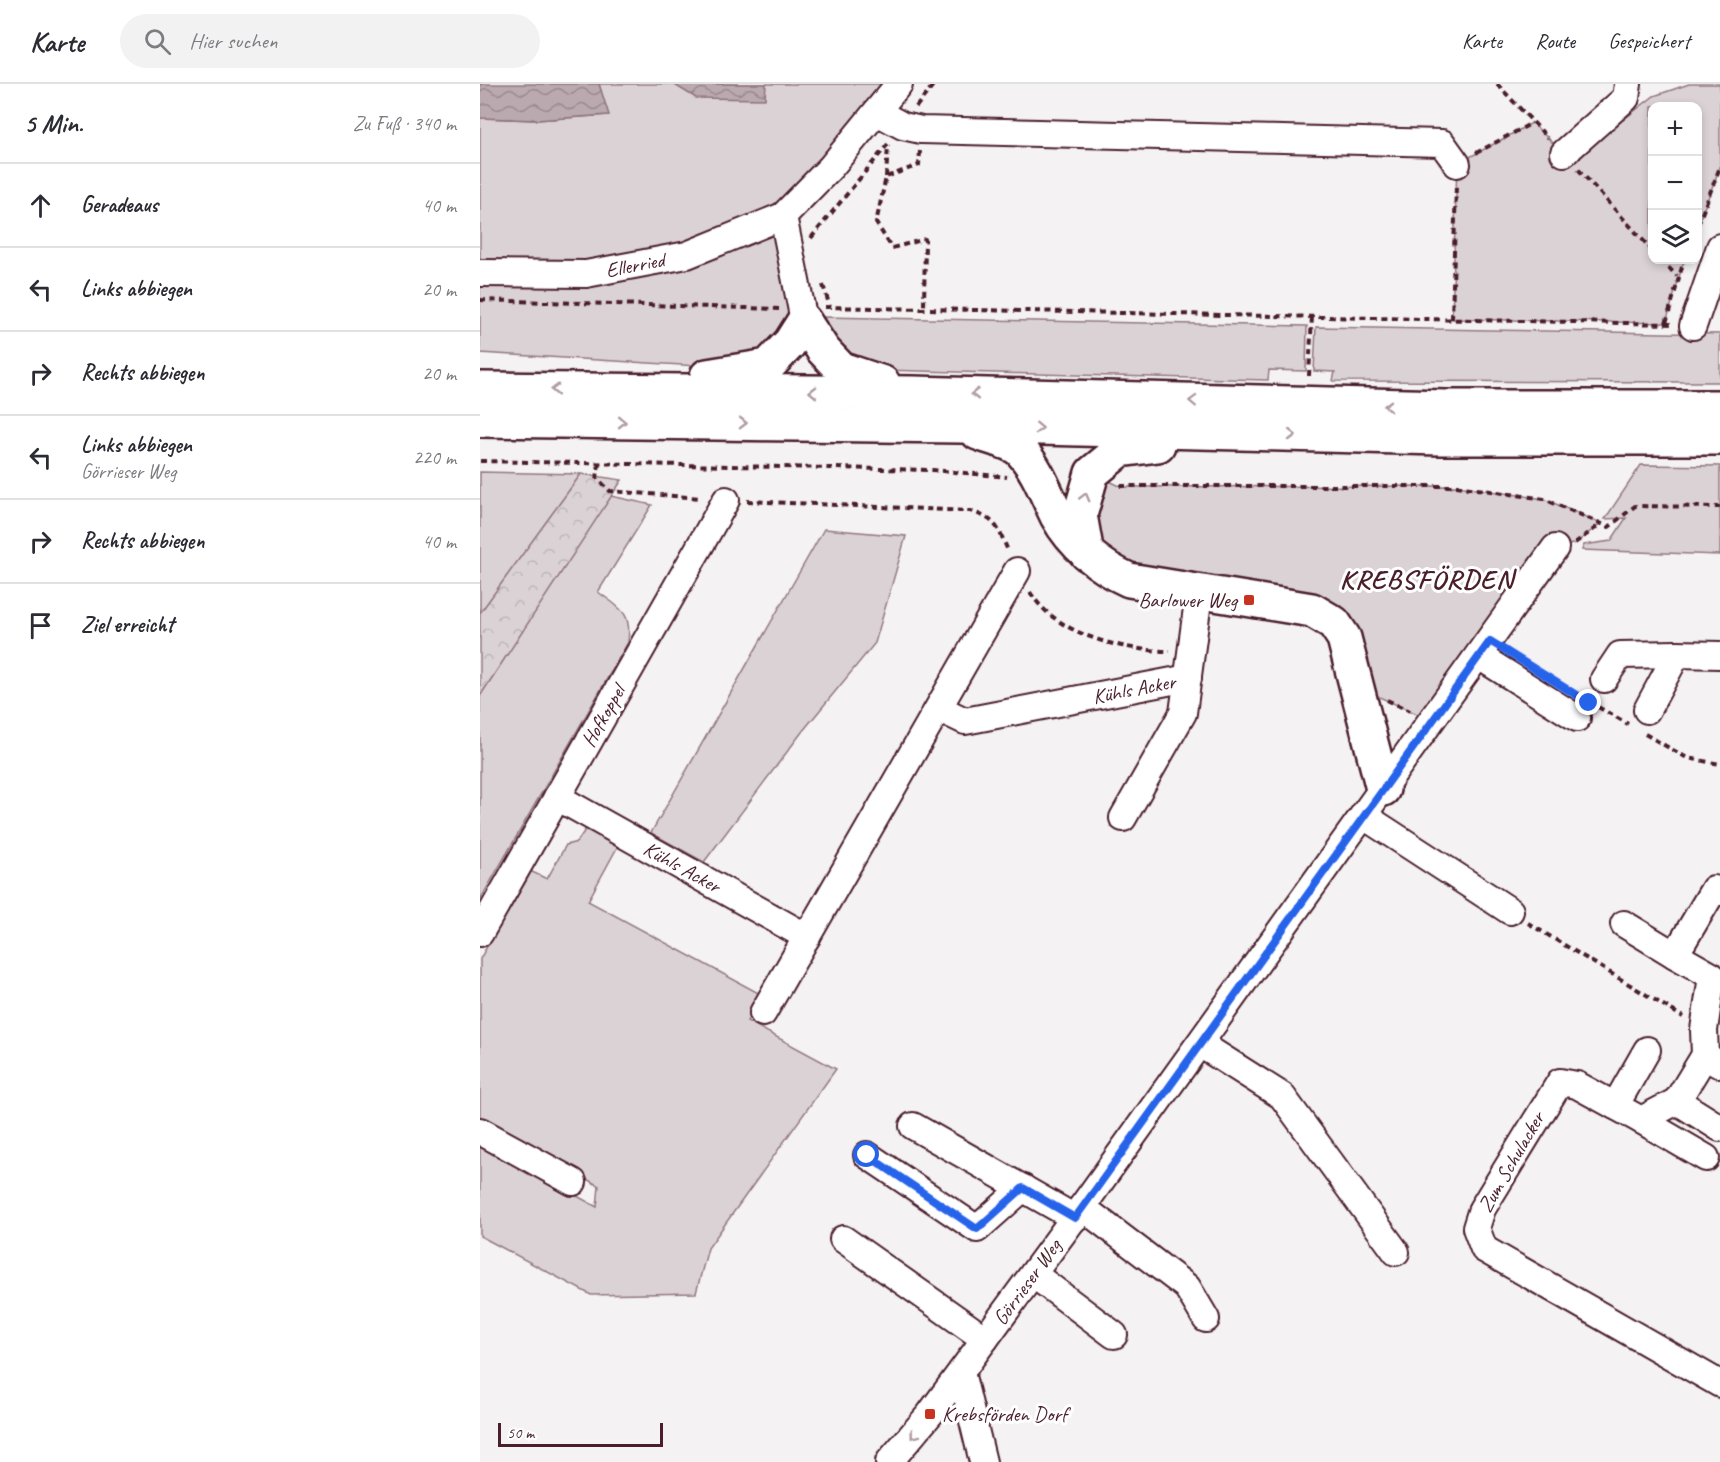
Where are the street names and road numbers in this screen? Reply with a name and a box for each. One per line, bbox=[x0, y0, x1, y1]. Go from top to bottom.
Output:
street label: Ellerried bbox=[603, 246, 670, 283]
street label: Kühls Acker bbox=[1090, 668, 1179, 710]
street label: Hofkoppel bbox=[575, 678, 633, 751]
street label: Kühls Acker bbox=[639, 835, 726, 899]
street label: Zum Schulacker bbox=[1472, 1105, 1551, 1217]
street label: Görrieser Weg bbox=[987, 1233, 1068, 1330]

